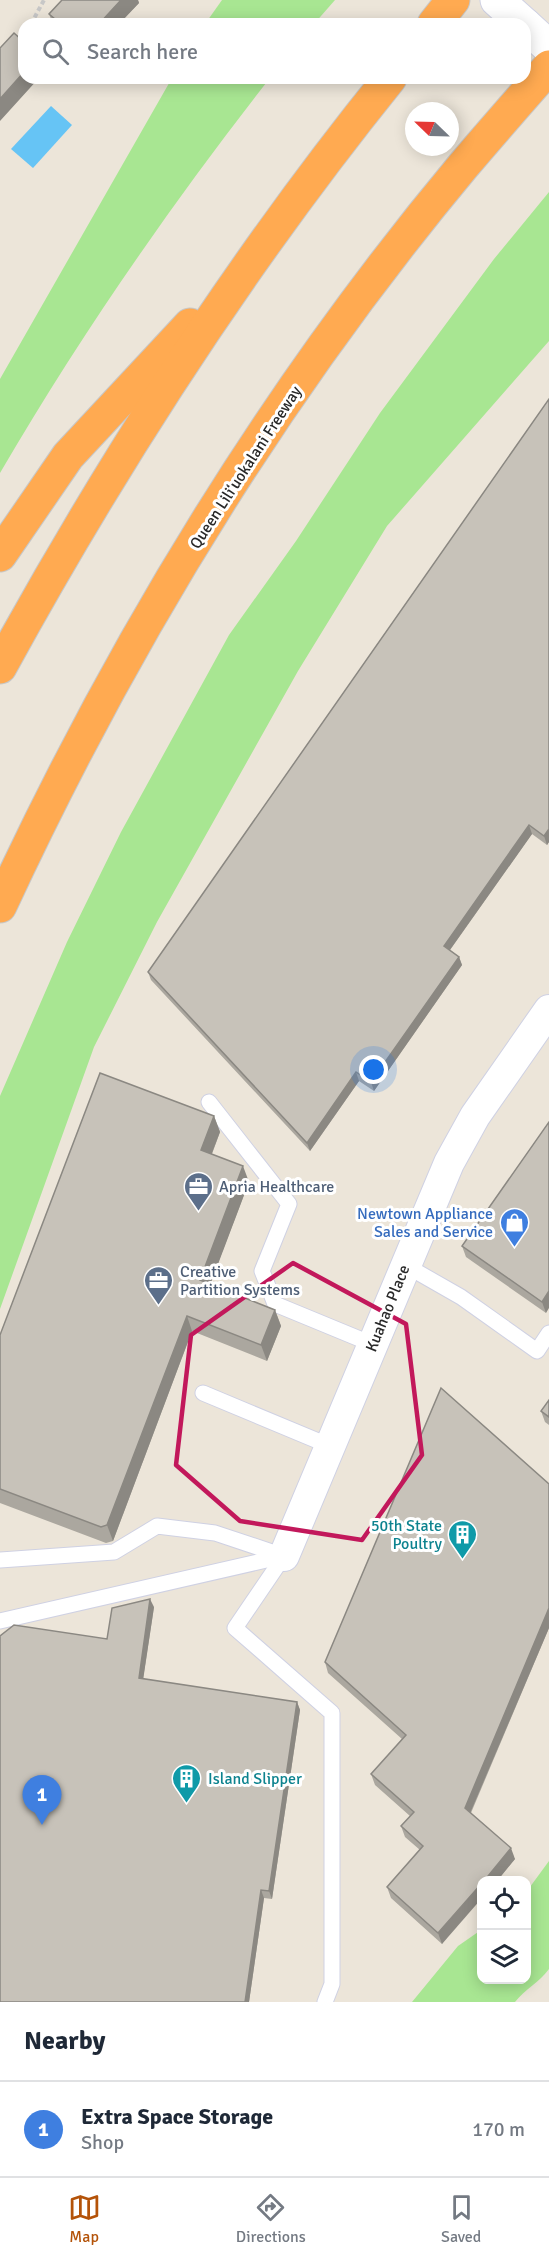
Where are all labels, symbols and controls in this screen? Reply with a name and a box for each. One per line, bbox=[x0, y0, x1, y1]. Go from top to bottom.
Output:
search box bbox=[18, 18, 531, 84]
icon: search bbox=[39, 35, 72, 68]
text: Search here bbox=[87, 38, 198, 65]
north arrow bbox=[405, 102, 459, 156]
street label: Queen Liliʻuokalani Freeway bbox=[186, 382, 306, 553]
your location bbox=[359, 1055, 388, 1084]
office icon: Apria Healthcare bbox=[182, 1170, 214, 1212]
place label: Apria Healthcare bbox=[219, 1177, 334, 1197]
place label: Newtown Appliance Sales and Service bbox=[357, 1204, 493, 1242]
shop icon: Newtown Appliance Sales and Service bbox=[498, 1206, 530, 1248]
place label: Creative Partition Systems bbox=[180, 1262, 300, 1300]
street label: Kuahao Place bbox=[361, 1262, 414, 1355]
office icon: Creative Partition Systems bbox=[143, 1264, 175, 1306]
place label: 50th State Poultry bbox=[371, 1516, 443, 1554]
building icon: 50th State Poultry bbox=[447, 1518, 479, 1560]
building icon: Island Slipper bbox=[171, 1762, 203, 1804]
place label: Island Slipper bbox=[208, 1769, 302, 1789]
pin: 1 bbox=[22, 1776, 62, 1825]
map controls bbox=[477, 1876, 531, 1984]
button: locate bbox=[477, 1876, 531, 1930]
button: layers bbox=[477, 1930, 531, 1984]
text: Nearby bbox=[24, 2025, 105, 2057]
text: Extra Space Storage bbox=[81, 2103, 273, 2130]
text: 1 bbox=[38, 2117, 49, 2142]
text: 170 m bbox=[472, 2117, 525, 2142]
text: Shop bbox=[81, 2130, 124, 2155]
tab: Map bbox=[68, 2191, 101, 2247]
tab: Directions bbox=[236, 2191, 306, 2247]
tab: Saved bbox=[441, 2191, 481, 2247]

